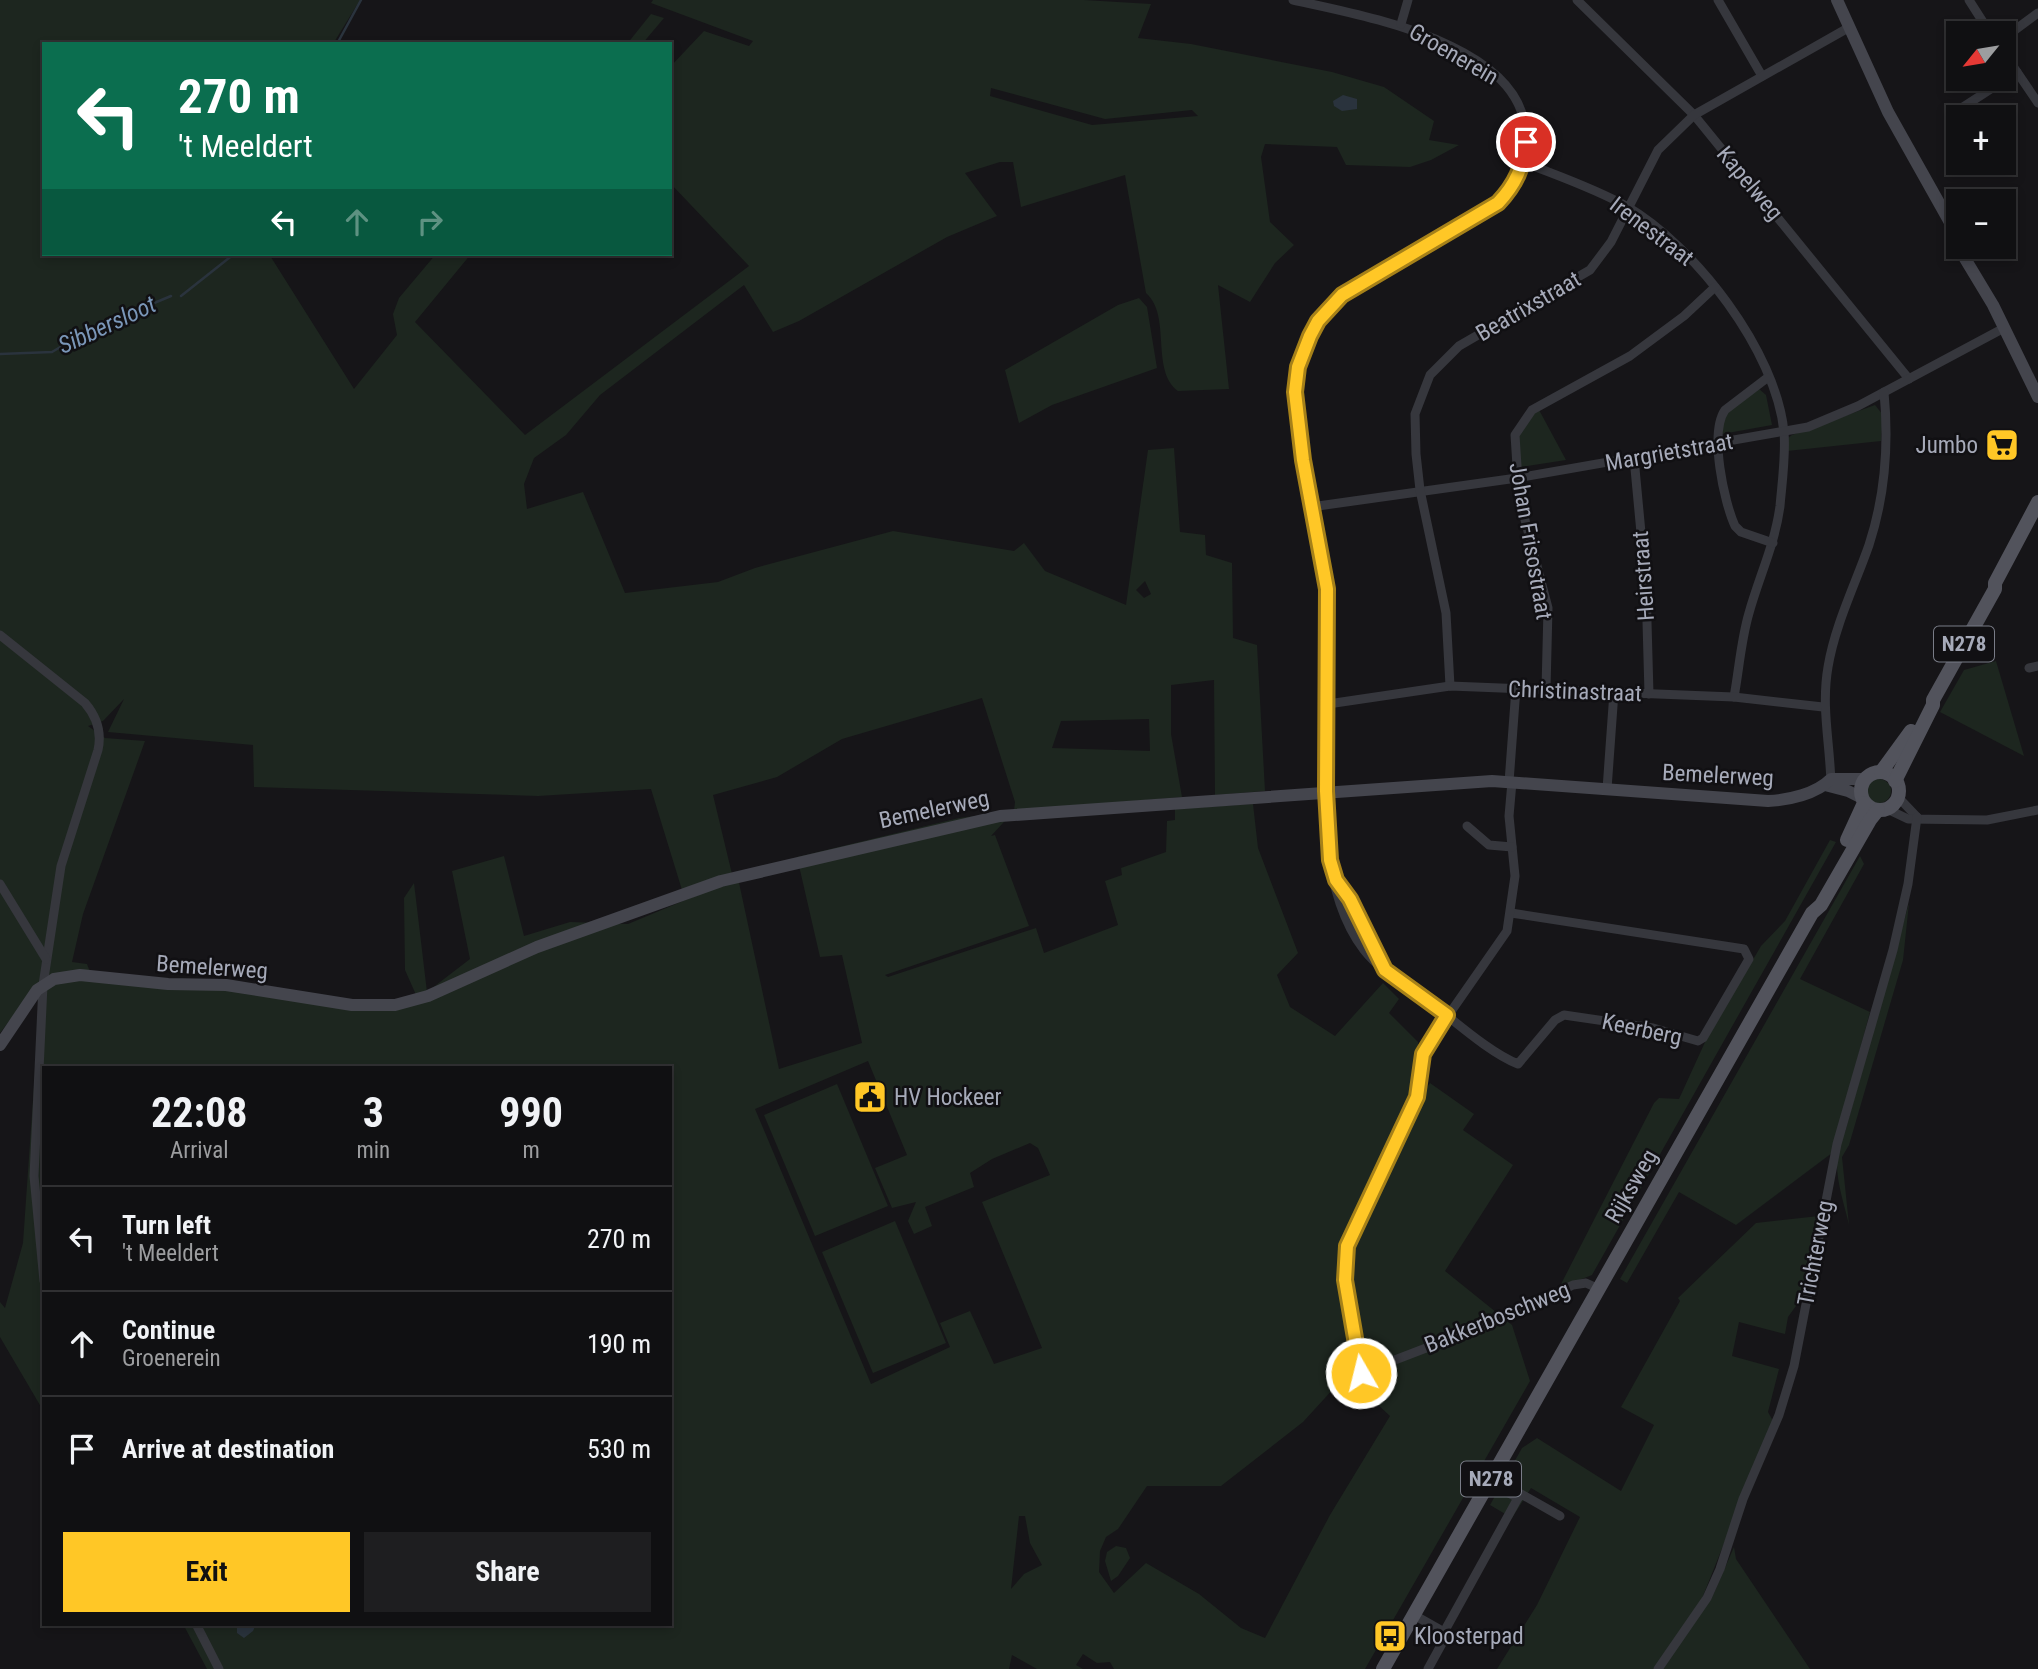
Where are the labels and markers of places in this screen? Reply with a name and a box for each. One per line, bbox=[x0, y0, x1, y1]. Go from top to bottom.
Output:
pin bbox=[1496, 112, 1556, 172]
supermarket icon: Jumbo bbox=[1983, 426, 2021, 464]
place label: Jumbo bbox=[1916, 432, 1978, 459]
public building icon: HV Hockeer bbox=[851, 1078, 889, 1116]
place label: HV Hockeer bbox=[894, 1084, 1002, 1111]
bus stop icon: Kloosterpad bbox=[1371, 1617, 1409, 1655]
place label: Kloosterpad bbox=[1414, 1623, 1524, 1650]

